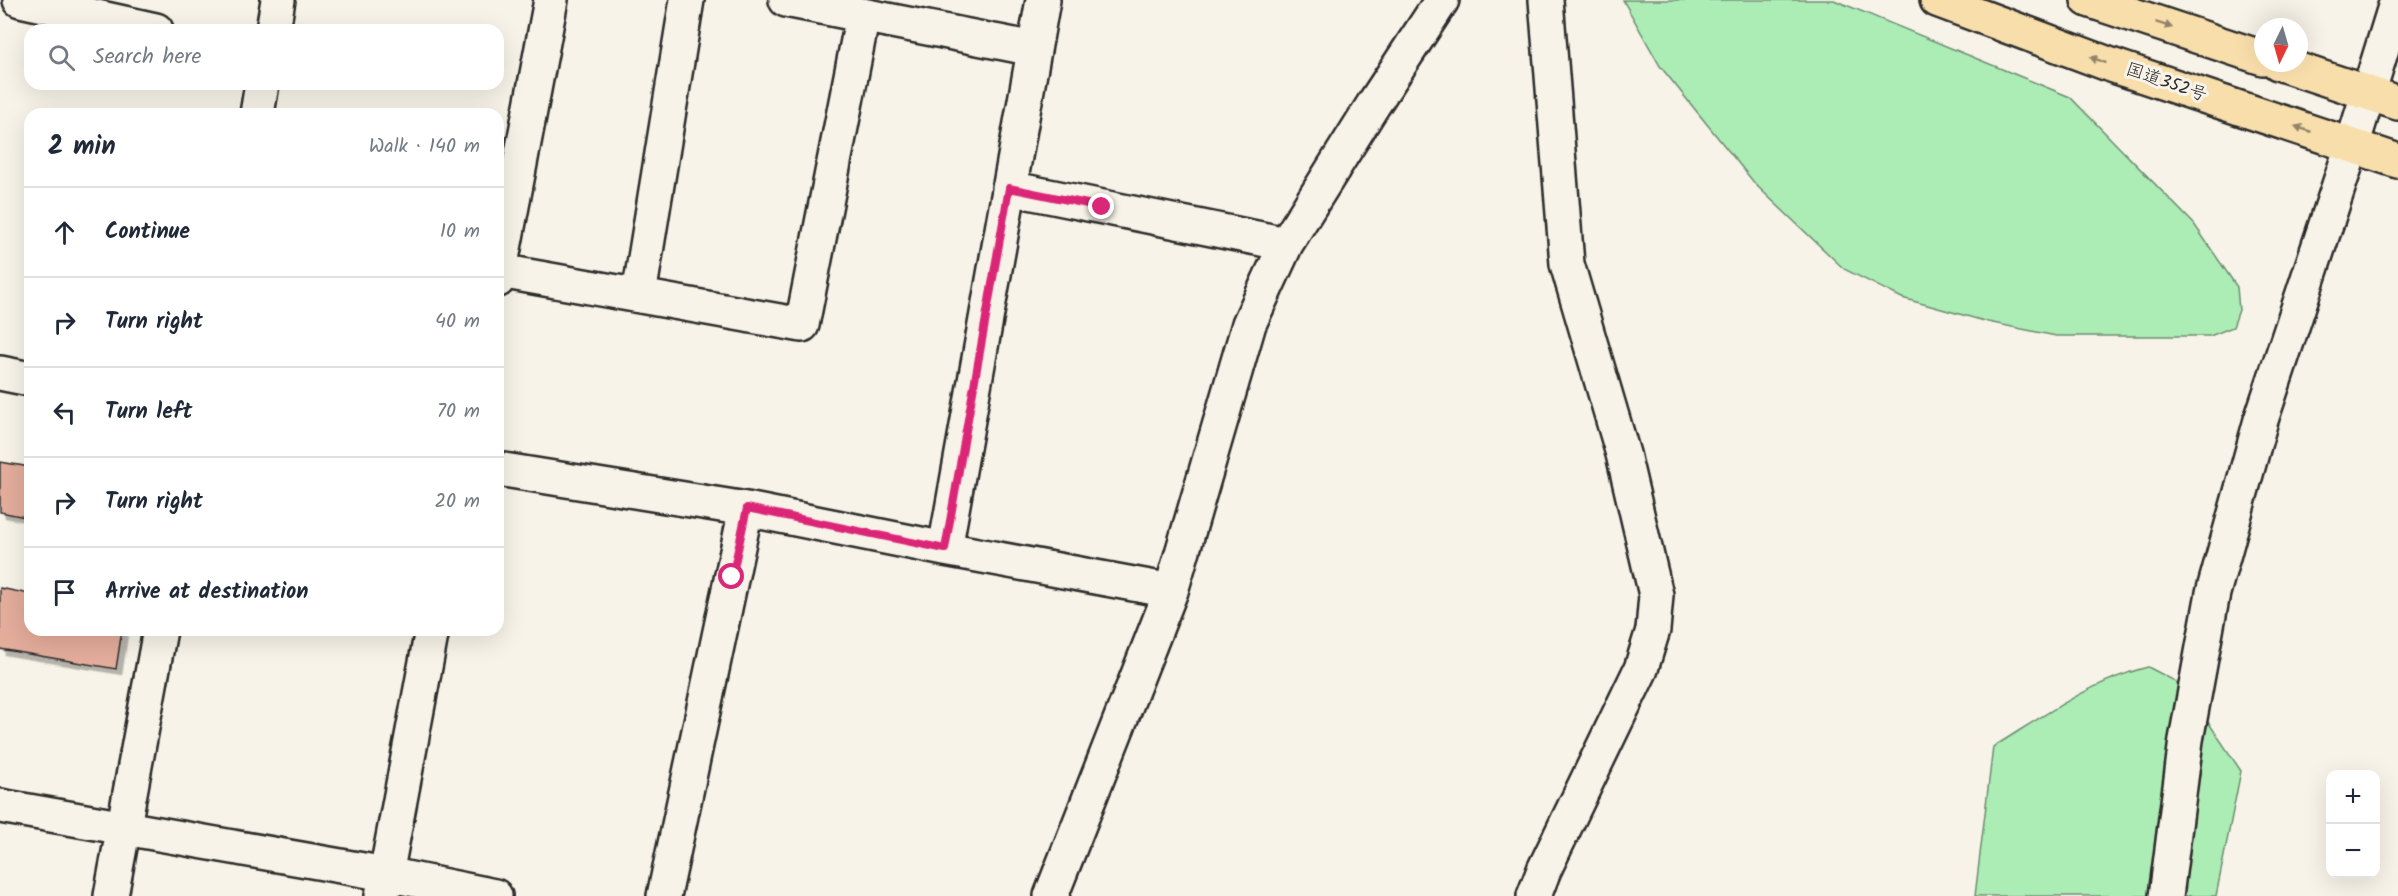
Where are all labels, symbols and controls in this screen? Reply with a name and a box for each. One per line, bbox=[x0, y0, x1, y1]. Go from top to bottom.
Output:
north arrow bbox=[2254, 18, 2308, 72]
one-way arrow bbox=[2155, 21, 2173, 30]
search box bbox=[24, 24, 504, 90]
text: Search here bbox=[93, 40, 201, 75]
icon: search bbox=[45, 41, 78, 74]
one-way arrow bbox=[2089, 54, 2107, 64]
street label: 国道352号 bbox=[2121, 56, 2211, 110]
one-way arrow bbox=[2294, 124, 2312, 134]
text: 2 min bbox=[48, 126, 116, 168]
text: Walk · 140 m bbox=[369, 131, 480, 163]
route end bbox=[1088, 193, 1114, 219]
text: Continue bbox=[105, 215, 190, 250]
icon: ahead bbox=[48, 216, 81, 249]
text: 10 m bbox=[440, 216, 480, 248]
text: Turn right bbox=[105, 305, 203, 340]
icon: right bbox=[48, 306, 81, 339]
text: 40 m bbox=[435, 306, 480, 338]
text: Turn left bbox=[105, 395, 192, 430]
icon: left bbox=[48, 396, 81, 429]
text: 70 m bbox=[437, 396, 480, 428]
text: Turn right bbox=[105, 485, 203, 520]
icon: right bbox=[48, 486, 81, 519]
text: 20 m bbox=[434, 486, 480, 518]
route start bbox=[718, 563, 744, 589]
text: Arrive at destination bbox=[105, 575, 308, 610]
icon: arrive bbox=[48, 576, 81, 609]
map controls bbox=[2326, 770, 2380, 878]
button: + bbox=[2326, 770, 2380, 824]
button: − bbox=[2326, 824, 2380, 878]

